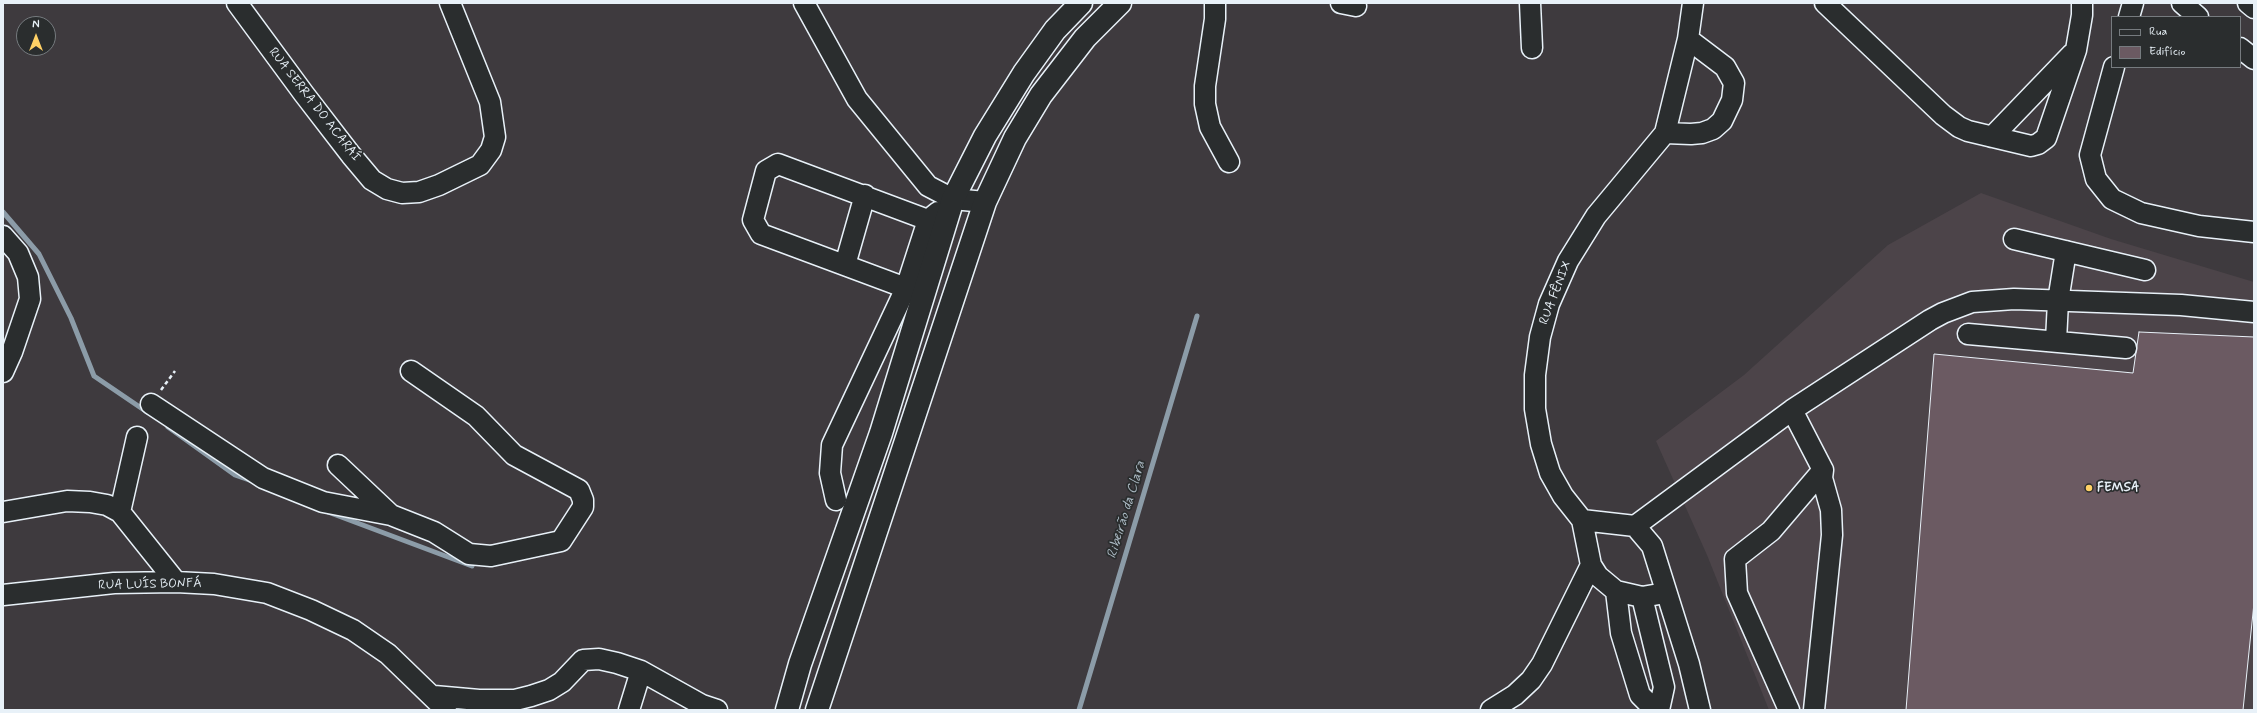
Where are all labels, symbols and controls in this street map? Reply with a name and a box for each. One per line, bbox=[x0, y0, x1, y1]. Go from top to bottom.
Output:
north arrow bbox=[16, 16, 56, 56]
legend bbox=[2111, 16, 2241, 68]
text: N bbox=[32, 18, 40, 32]
text: Rua bbox=[2149, 24, 2167, 40]
text: Edifício bbox=[2149, 44, 2185, 60]
street label: RUA SERRA DO ACARAÍ bbox=[265, 45, 363, 165]
street label: RUA FÊNIX bbox=[1537, 259, 1575, 327]
water label: Ribeirão da Clara bbox=[1104, 459, 1150, 561]
place label: FEMSA bbox=[2097, 480, 2139, 496]
marker: FEMSA bbox=[2084, 483, 2094, 493]
street label: RUA LUÍS BONFÁ bbox=[98, 576, 202, 594]

